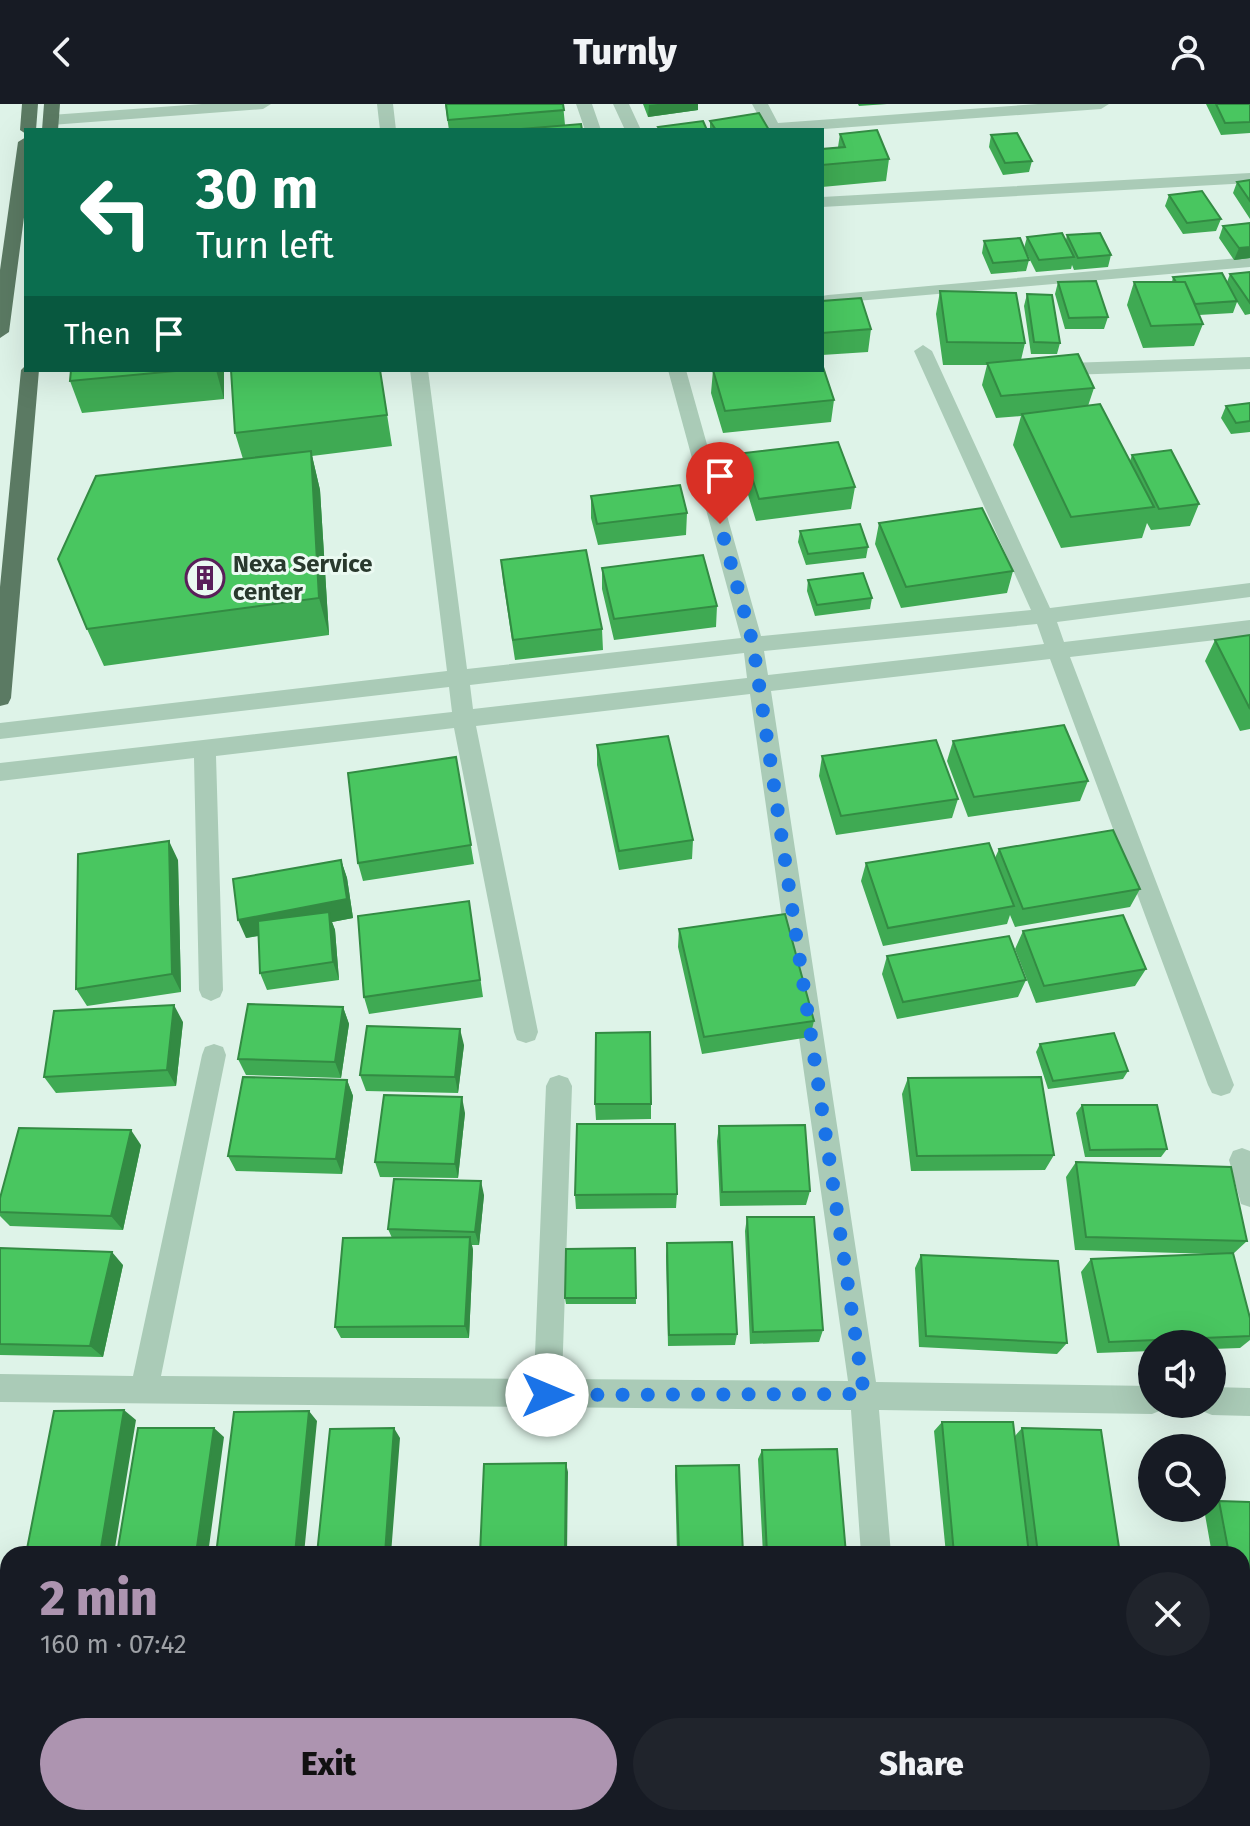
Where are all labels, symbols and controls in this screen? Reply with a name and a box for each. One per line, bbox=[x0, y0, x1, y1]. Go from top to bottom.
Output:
icon: back bbox=[40, 30, 84, 74]
text: Turnly bbox=[573, 30, 677, 74]
icon: person bbox=[1166, 30, 1210, 74]
text: 30 m bbox=[196, 156, 318, 223]
icon: left bbox=[64, 160, 168, 264]
text: Turn left bbox=[196, 224, 334, 268]
icon: arrive bbox=[147, 312, 191, 356]
text: Then bbox=[64, 316, 131, 352]
pin bbox=[686, 442, 754, 524]
icon: arrive bbox=[698, 454, 742, 498]
place label: Nexa Service center bbox=[233, 550, 373, 606]
building icon: Nexa Service center bbox=[184, 557, 226, 599]
map controls bbox=[1138, 1330, 1226, 1522]
button: sound bbox=[1138, 1330, 1226, 1418]
position arrow bbox=[505, 1353, 589, 1437]
button: search bbox=[1138, 1434, 1226, 1522]
text: 2 min bbox=[40, 1570, 158, 1628]
button: close bbox=[1126, 1572, 1210, 1656]
text: 160 m · 07:42 bbox=[40, 1629, 187, 1660]
button: Exit bbox=[40, 1718, 617, 1810]
button: Share bbox=[633, 1718, 1210, 1810]

